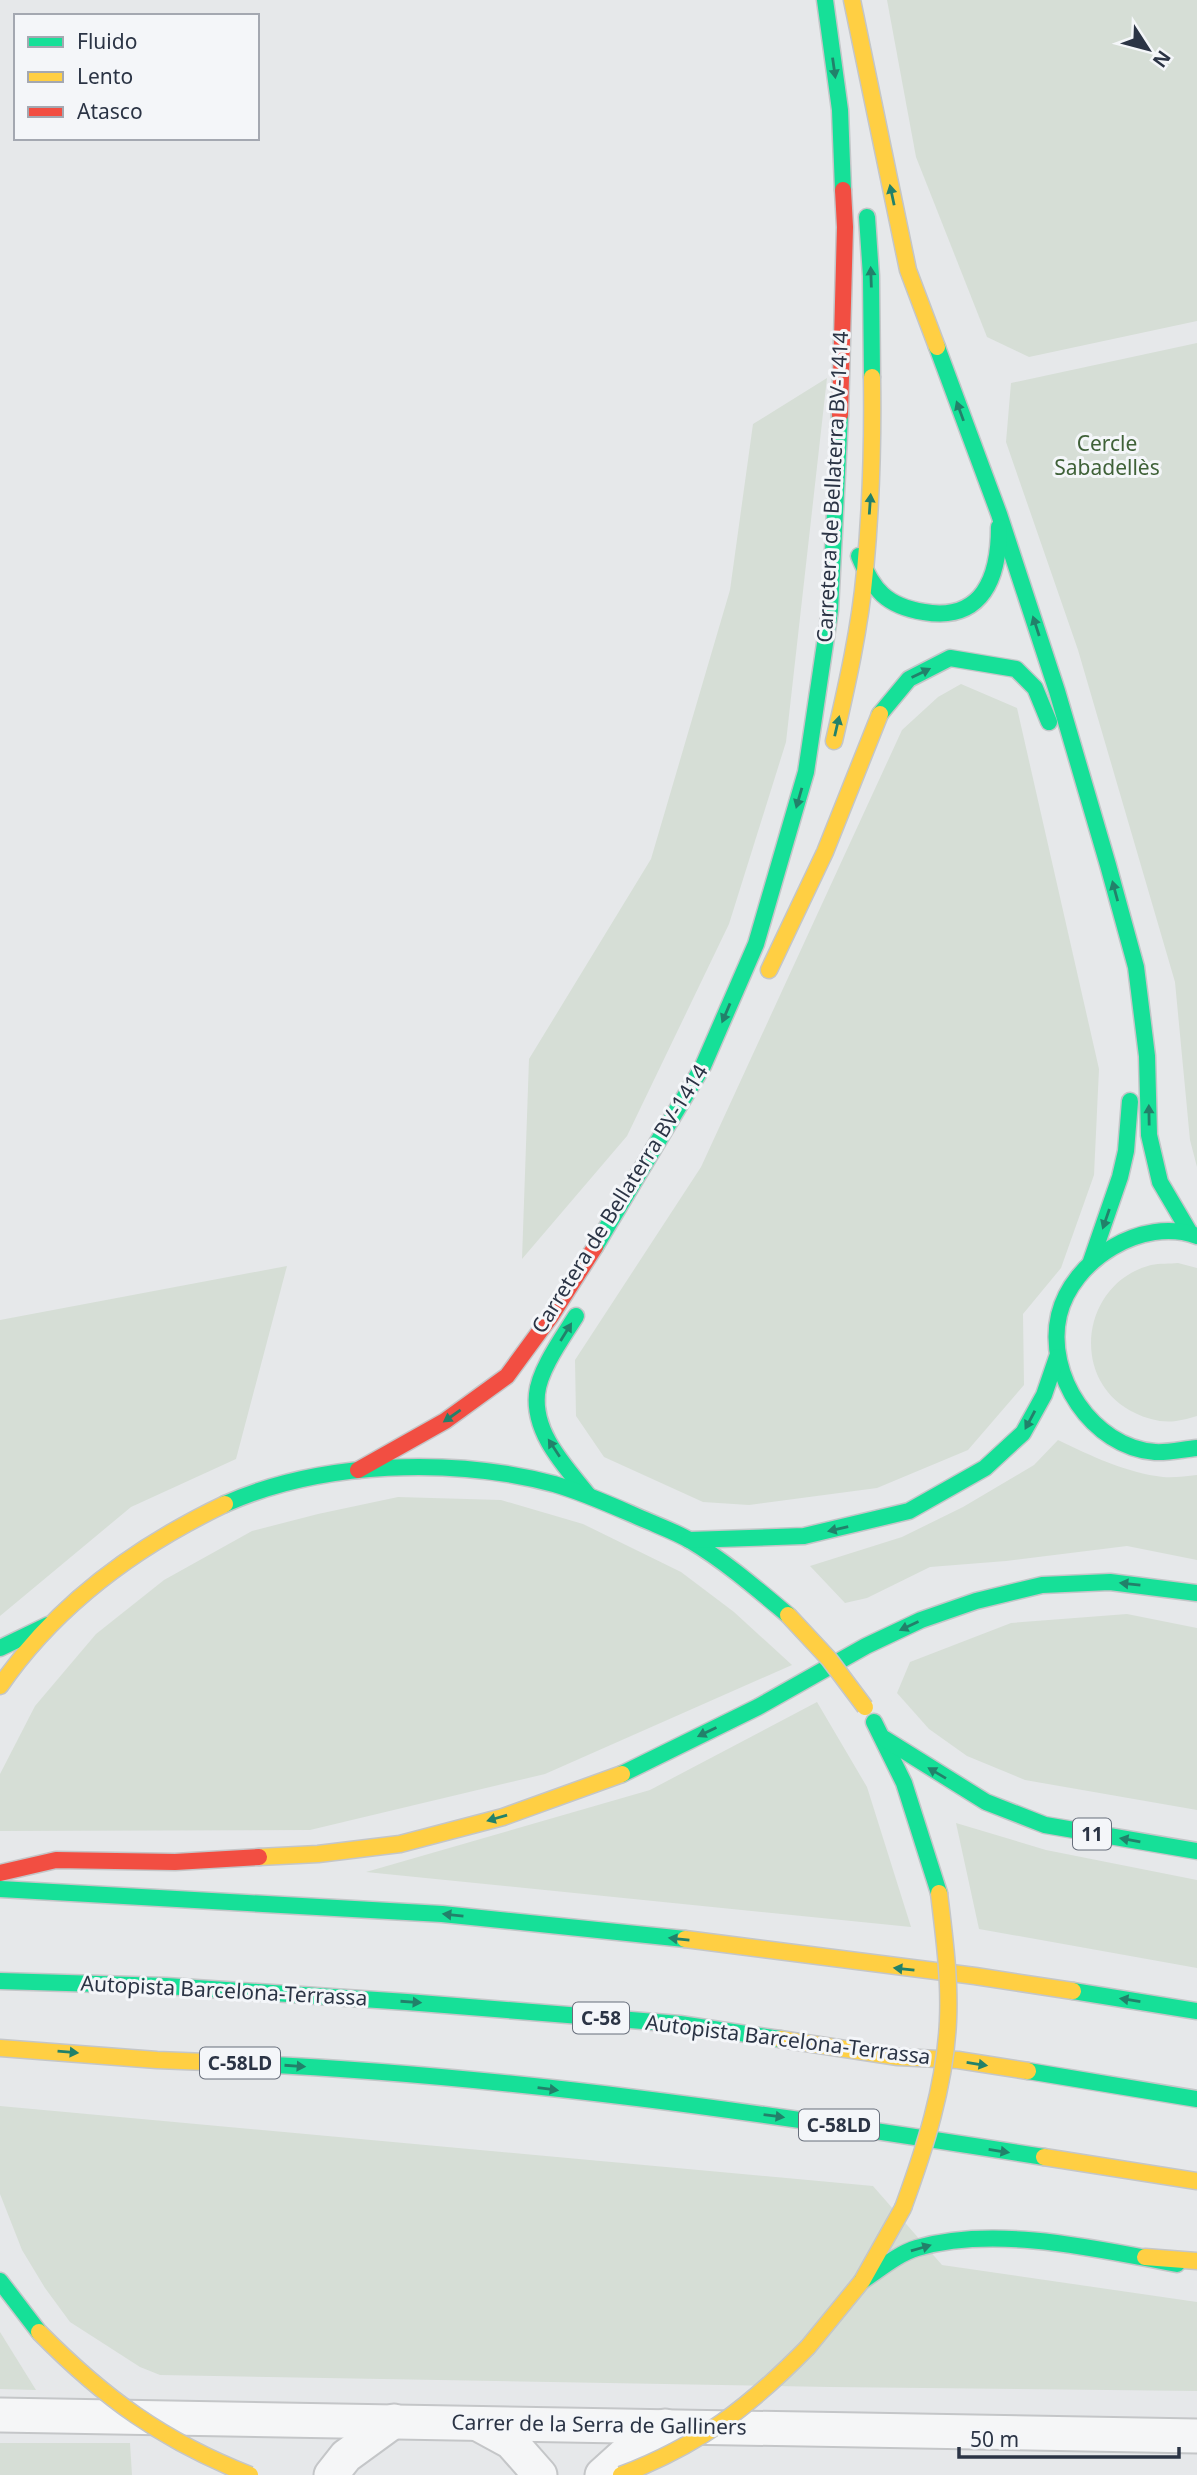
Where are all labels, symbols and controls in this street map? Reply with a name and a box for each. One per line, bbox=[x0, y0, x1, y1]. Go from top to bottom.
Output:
legend bbox=[14, 14, 259, 140]
north arrow bbox=[1113, 14, 1183, 84]
text: Fluido bbox=[77, 27, 137, 55]
text: N bbox=[1147, 45, 1177, 73]
one-way arrow bbox=[828, 57, 839, 79]
text: Lento bbox=[77, 62, 133, 90]
text: Atasco bbox=[77, 97, 143, 125]
one-way arrow bbox=[887, 184, 898, 206]
one-way arrow bbox=[865, 266, 876, 288]
street label: Carretera de Bellaterra BV-1414 bbox=[810, 331, 854, 643]
one-way arrow bbox=[954, 401, 965, 422]
park label: Cercle Sabadellès bbox=[1054, 429, 1160, 481]
one-way arrow bbox=[864, 493, 875, 515]
one-way arrow bbox=[1030, 615, 1041, 636]
one-way arrow bbox=[911, 667, 931, 679]
one-way arrow bbox=[832, 715, 843, 737]
one-way arrow bbox=[793, 788, 803, 809]
one-way arrow bbox=[1110, 880, 1120, 901]
one-way arrow bbox=[720, 1003, 731, 1024]
street label: Carretera de Bellaterra BV-1414 bbox=[525, 1059, 714, 1338]
one-way arrow bbox=[1143, 1104, 1154, 1126]
one-way arrow bbox=[1100, 1209, 1111, 1230]
one-way arrow bbox=[560, 1322, 573, 1341]
one-way arrow bbox=[443, 1409, 461, 1423]
one-way arrow bbox=[1024, 1410, 1036, 1430]
one-way arrow bbox=[547, 1438, 560, 1458]
one-way arrow bbox=[827, 1524, 849, 1535]
one-way arrow bbox=[1118, 1578, 1140, 1589]
one-way arrow bbox=[899, 1620, 919, 1632]
one-way arrow bbox=[697, 1726, 717, 1737]
one-way arrow bbox=[928, 1766, 947, 1779]
one-way arrow bbox=[487, 1813, 508, 1823]
road number: 11 bbox=[1073, 1818, 1111, 1850]
one-way arrow bbox=[1119, 1834, 1141, 1845]
one-way arrow bbox=[441, 1910, 463, 1921]
one-way arrow bbox=[668, 1933, 690, 1944]
one-way arrow bbox=[893, 1963, 915, 1974]
street label: Autopista Barcelona-Terrassa bbox=[80, 1969, 368, 2011]
one-way arrow bbox=[1118, 1994, 1140, 2005]
one-way arrow bbox=[400, 1997, 422, 2008]
road number: C-58 bbox=[573, 2002, 629, 2034]
street label: Autopista Barcelona-Terrassa bbox=[644, 2008, 932, 2070]
one-way arrow bbox=[57, 2047, 79, 2058]
road number: C-58LD bbox=[200, 2048, 280, 2078]
one-way arrow bbox=[966, 2059, 988, 2070]
one-way arrow bbox=[284, 2061, 306, 2072]
one-way arrow bbox=[537, 2083, 559, 2094]
road number: C-58LD bbox=[799, 2110, 879, 2140]
one-way arrow bbox=[763, 2111, 785, 2122]
one-way arrow bbox=[988, 2146, 1010, 2157]
one-way arrow bbox=[910, 2242, 932, 2253]
street label: Carrer de la Serra de Galliners bbox=[451, 2407, 747, 2441]
scale bar bbox=[959, 2416, 1180, 2460]
text: 50 m bbox=[970, 2425, 1019, 2453]

